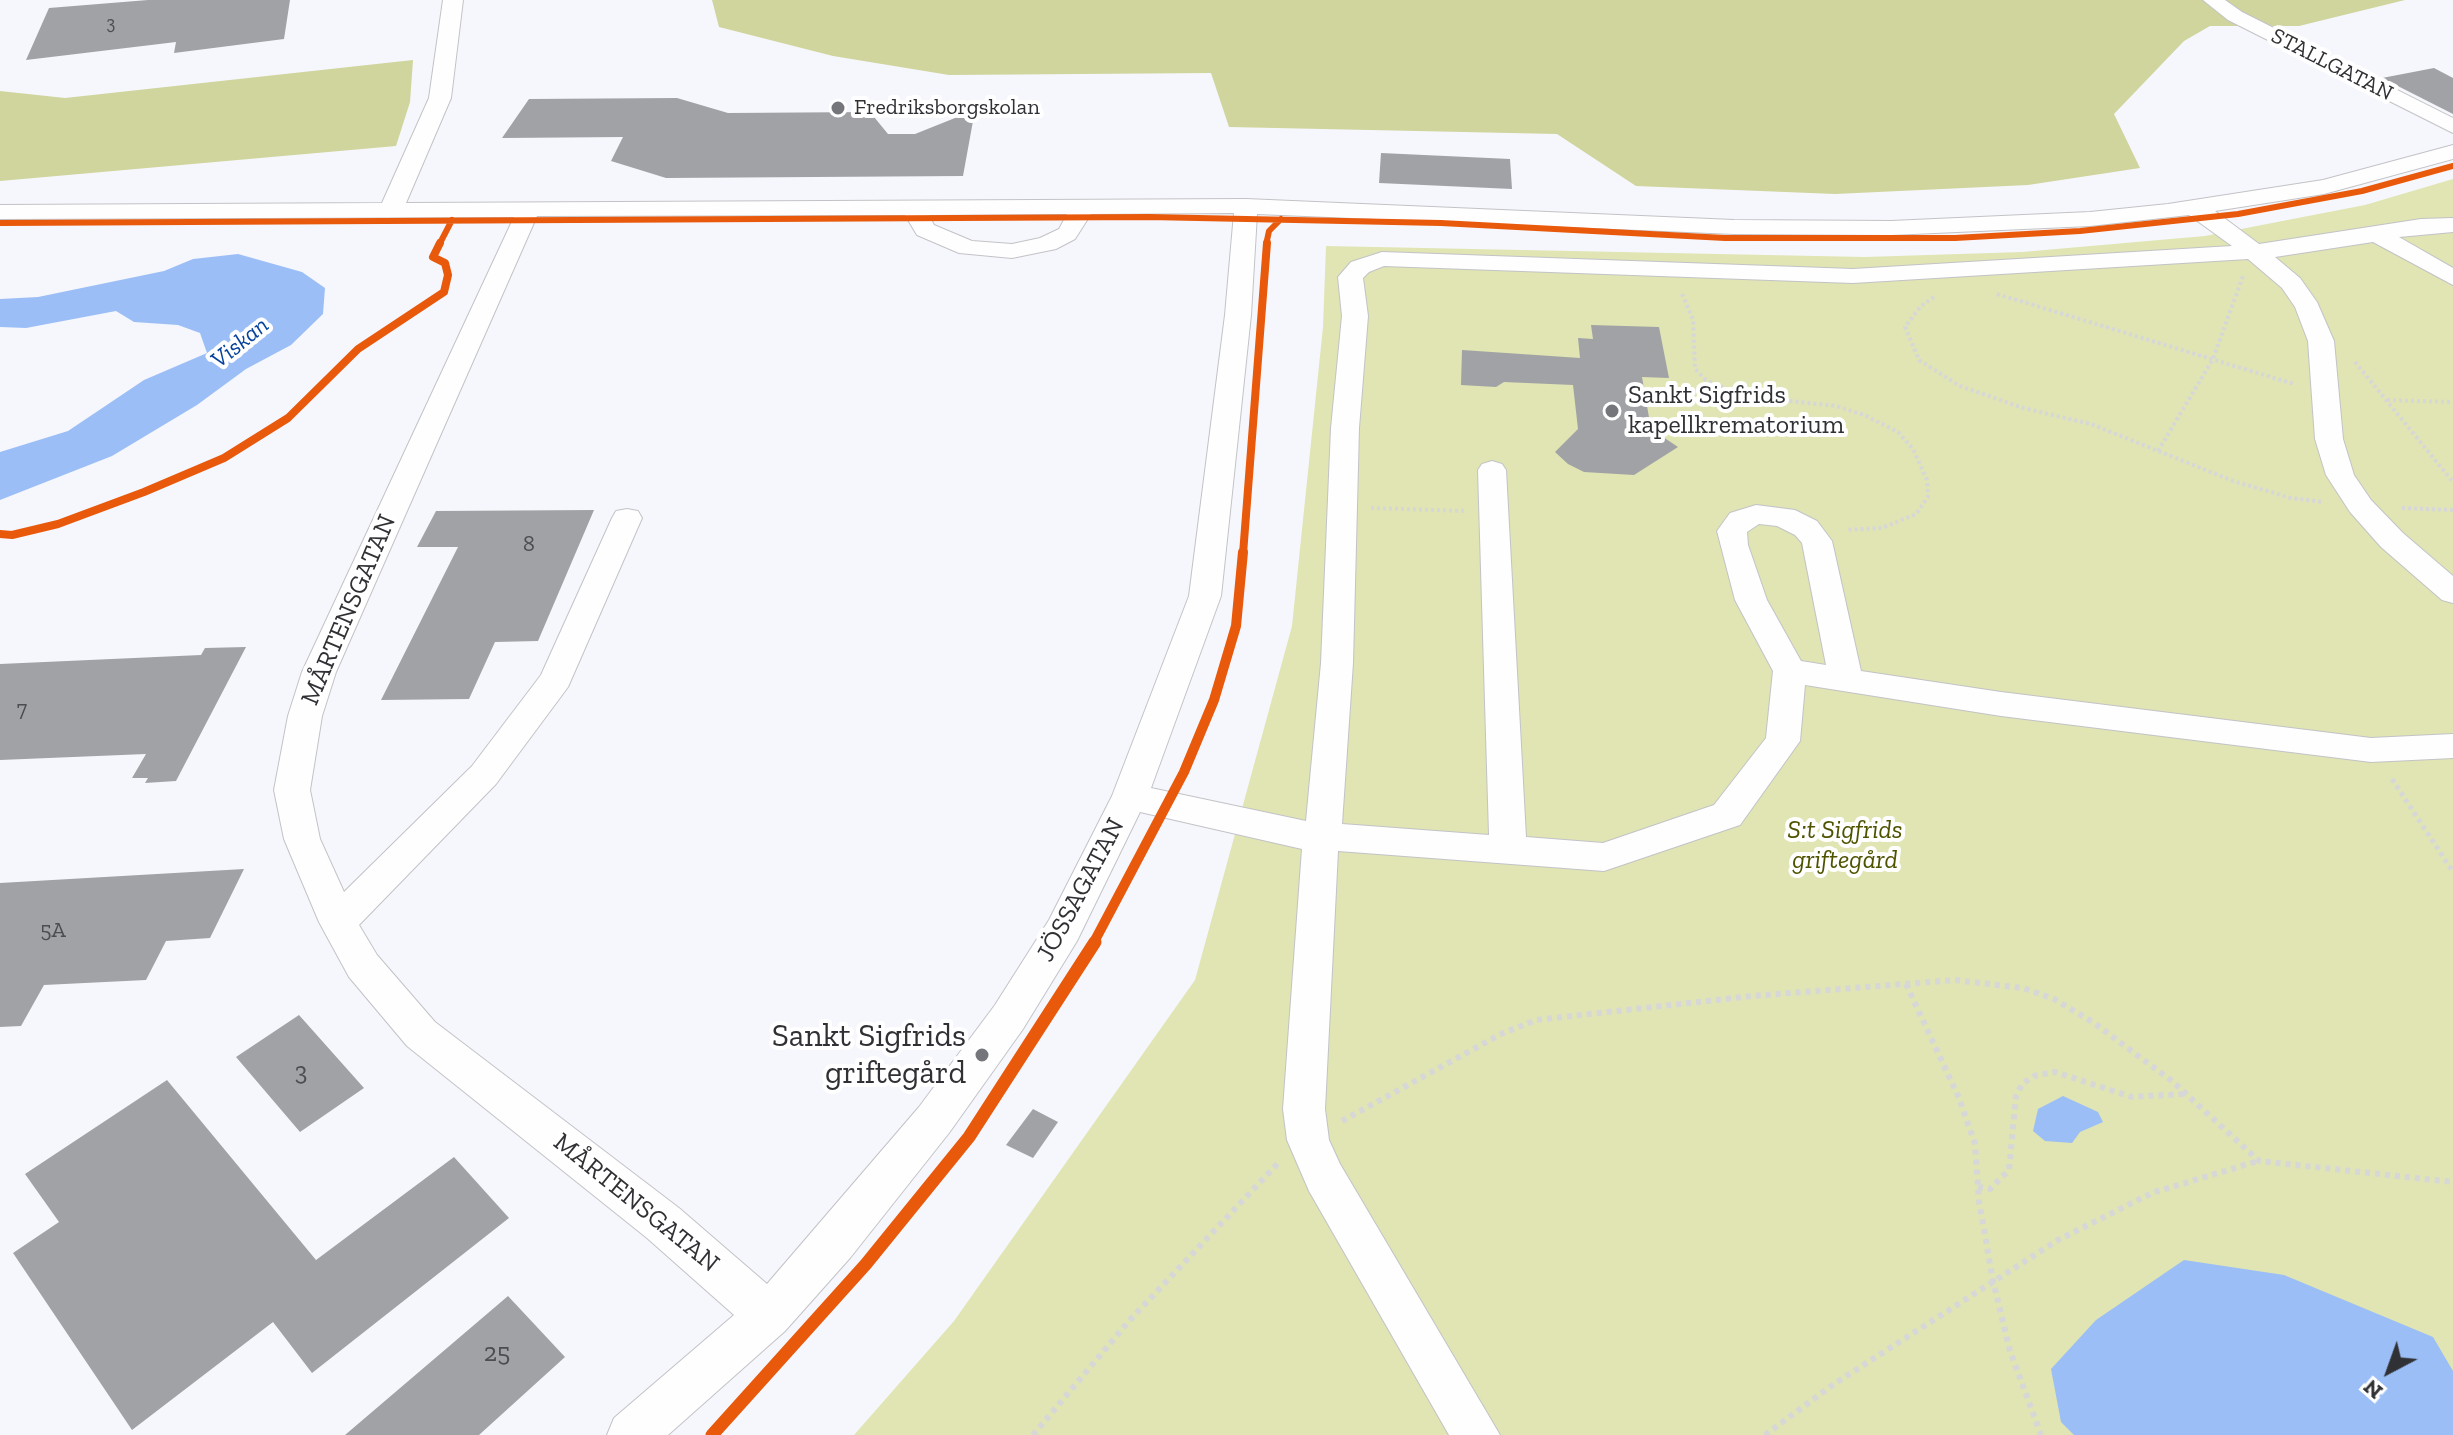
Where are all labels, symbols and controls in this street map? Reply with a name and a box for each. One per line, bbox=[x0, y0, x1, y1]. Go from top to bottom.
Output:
house number: 3 bbox=[107, 13, 115, 35]
street label: STALLGATAN bbox=[2267, 23, 2397, 107]
place label: Fredriksborgskolan bbox=[854, 95, 1040, 121]
marker: Fredriksborgskolan bbox=[829, 99, 847, 117]
water label: Viskan bbox=[205, 311, 275, 375]
place label: Sankt Sigfrids kapellkrematorium bbox=[1628, 380, 1844, 442]
marker: Sankt Sigfrids kapellkrematorium bbox=[1603, 402, 1621, 420]
street label: MÅRTENSGATAN bbox=[295, 510, 403, 710]
house number: 8 bbox=[523, 532, 535, 558]
house number: 7 bbox=[17, 697, 27, 723]
street label: JÖSSAGATAN bbox=[1030, 813, 1132, 967]
park label: S:t Sigfrids griftegård bbox=[1787, 815, 1903, 876]
house number: 5A bbox=[40, 918, 66, 944]
place label: Sankt Sigfrids griftegård bbox=[772, 1018, 966, 1093]
marker: Sankt Sigfrids griftegård bbox=[973, 1046, 991, 1064]
house number: 3 bbox=[295, 1057, 307, 1089]
street label: MÅRTENSGATAN bbox=[547, 1127, 725, 1279]
north arrow bbox=[2349, 1331, 2429, 1411]
house number: 25 bbox=[484, 1338, 510, 1370]
text: N bbox=[2358, 1374, 2388, 1405]

